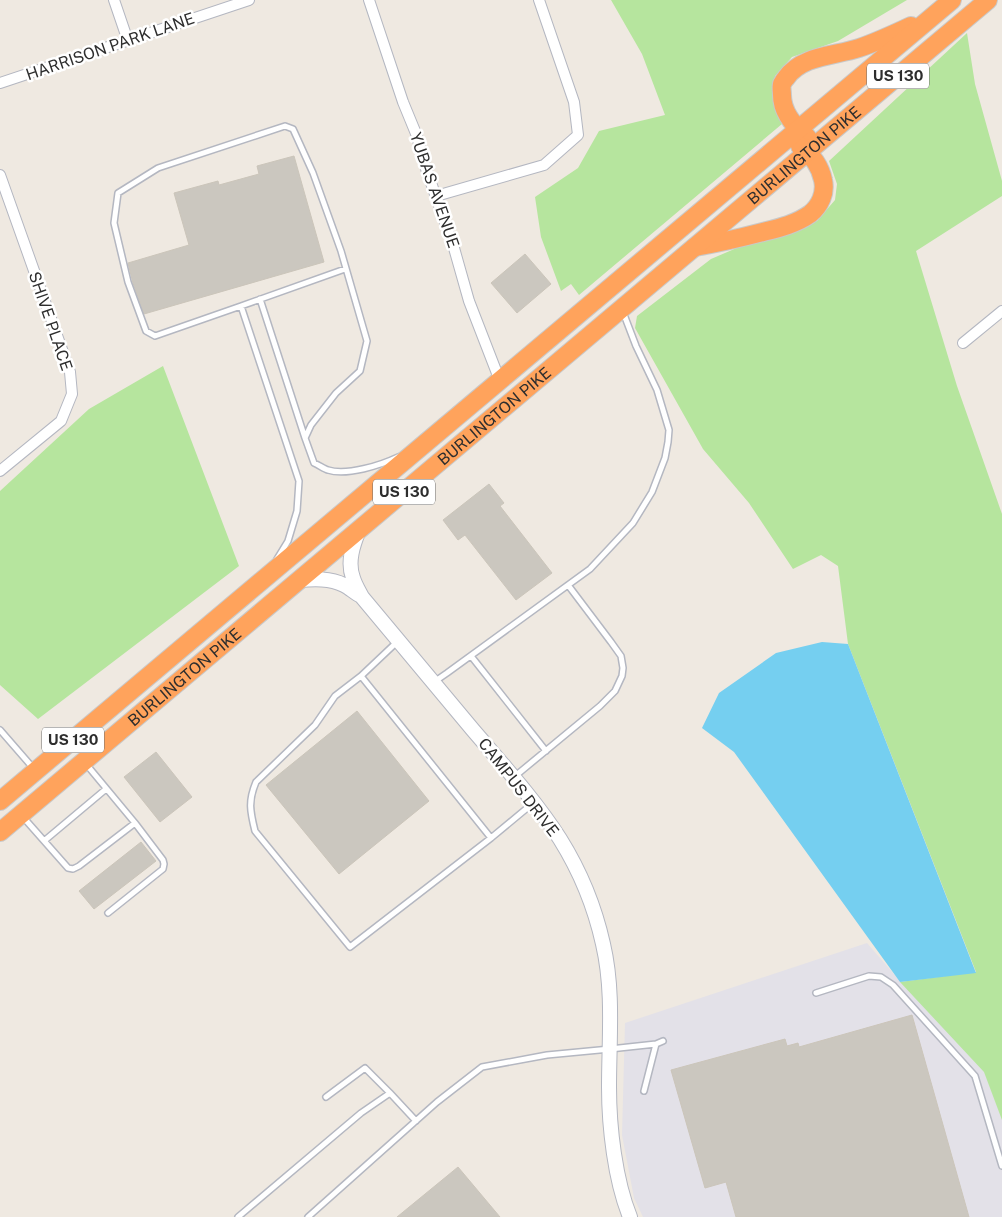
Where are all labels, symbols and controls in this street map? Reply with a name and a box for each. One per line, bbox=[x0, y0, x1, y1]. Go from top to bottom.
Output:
street label: HARRISON PARK LANE bbox=[23, 9, 197, 84]
road number: US 130 bbox=[867, 64, 929, 88]
street label: BURLINGTON PIKE bbox=[744, 102, 865, 209]
street label: YUBAS AVENUE bbox=[406, 130, 463, 250]
street label: SHIVE PLACE bbox=[25, 269, 76, 373]
street label: BURLINGTON PIKE bbox=[434, 363, 555, 469]
road number: US 130 bbox=[373, 480, 435, 504]
street label: BURLINGTON PIKE bbox=[124, 624, 245, 730]
road number: US 130 bbox=[42, 728, 104, 752]
street label: CAMPUS DRIVE bbox=[474, 734, 563, 840]

